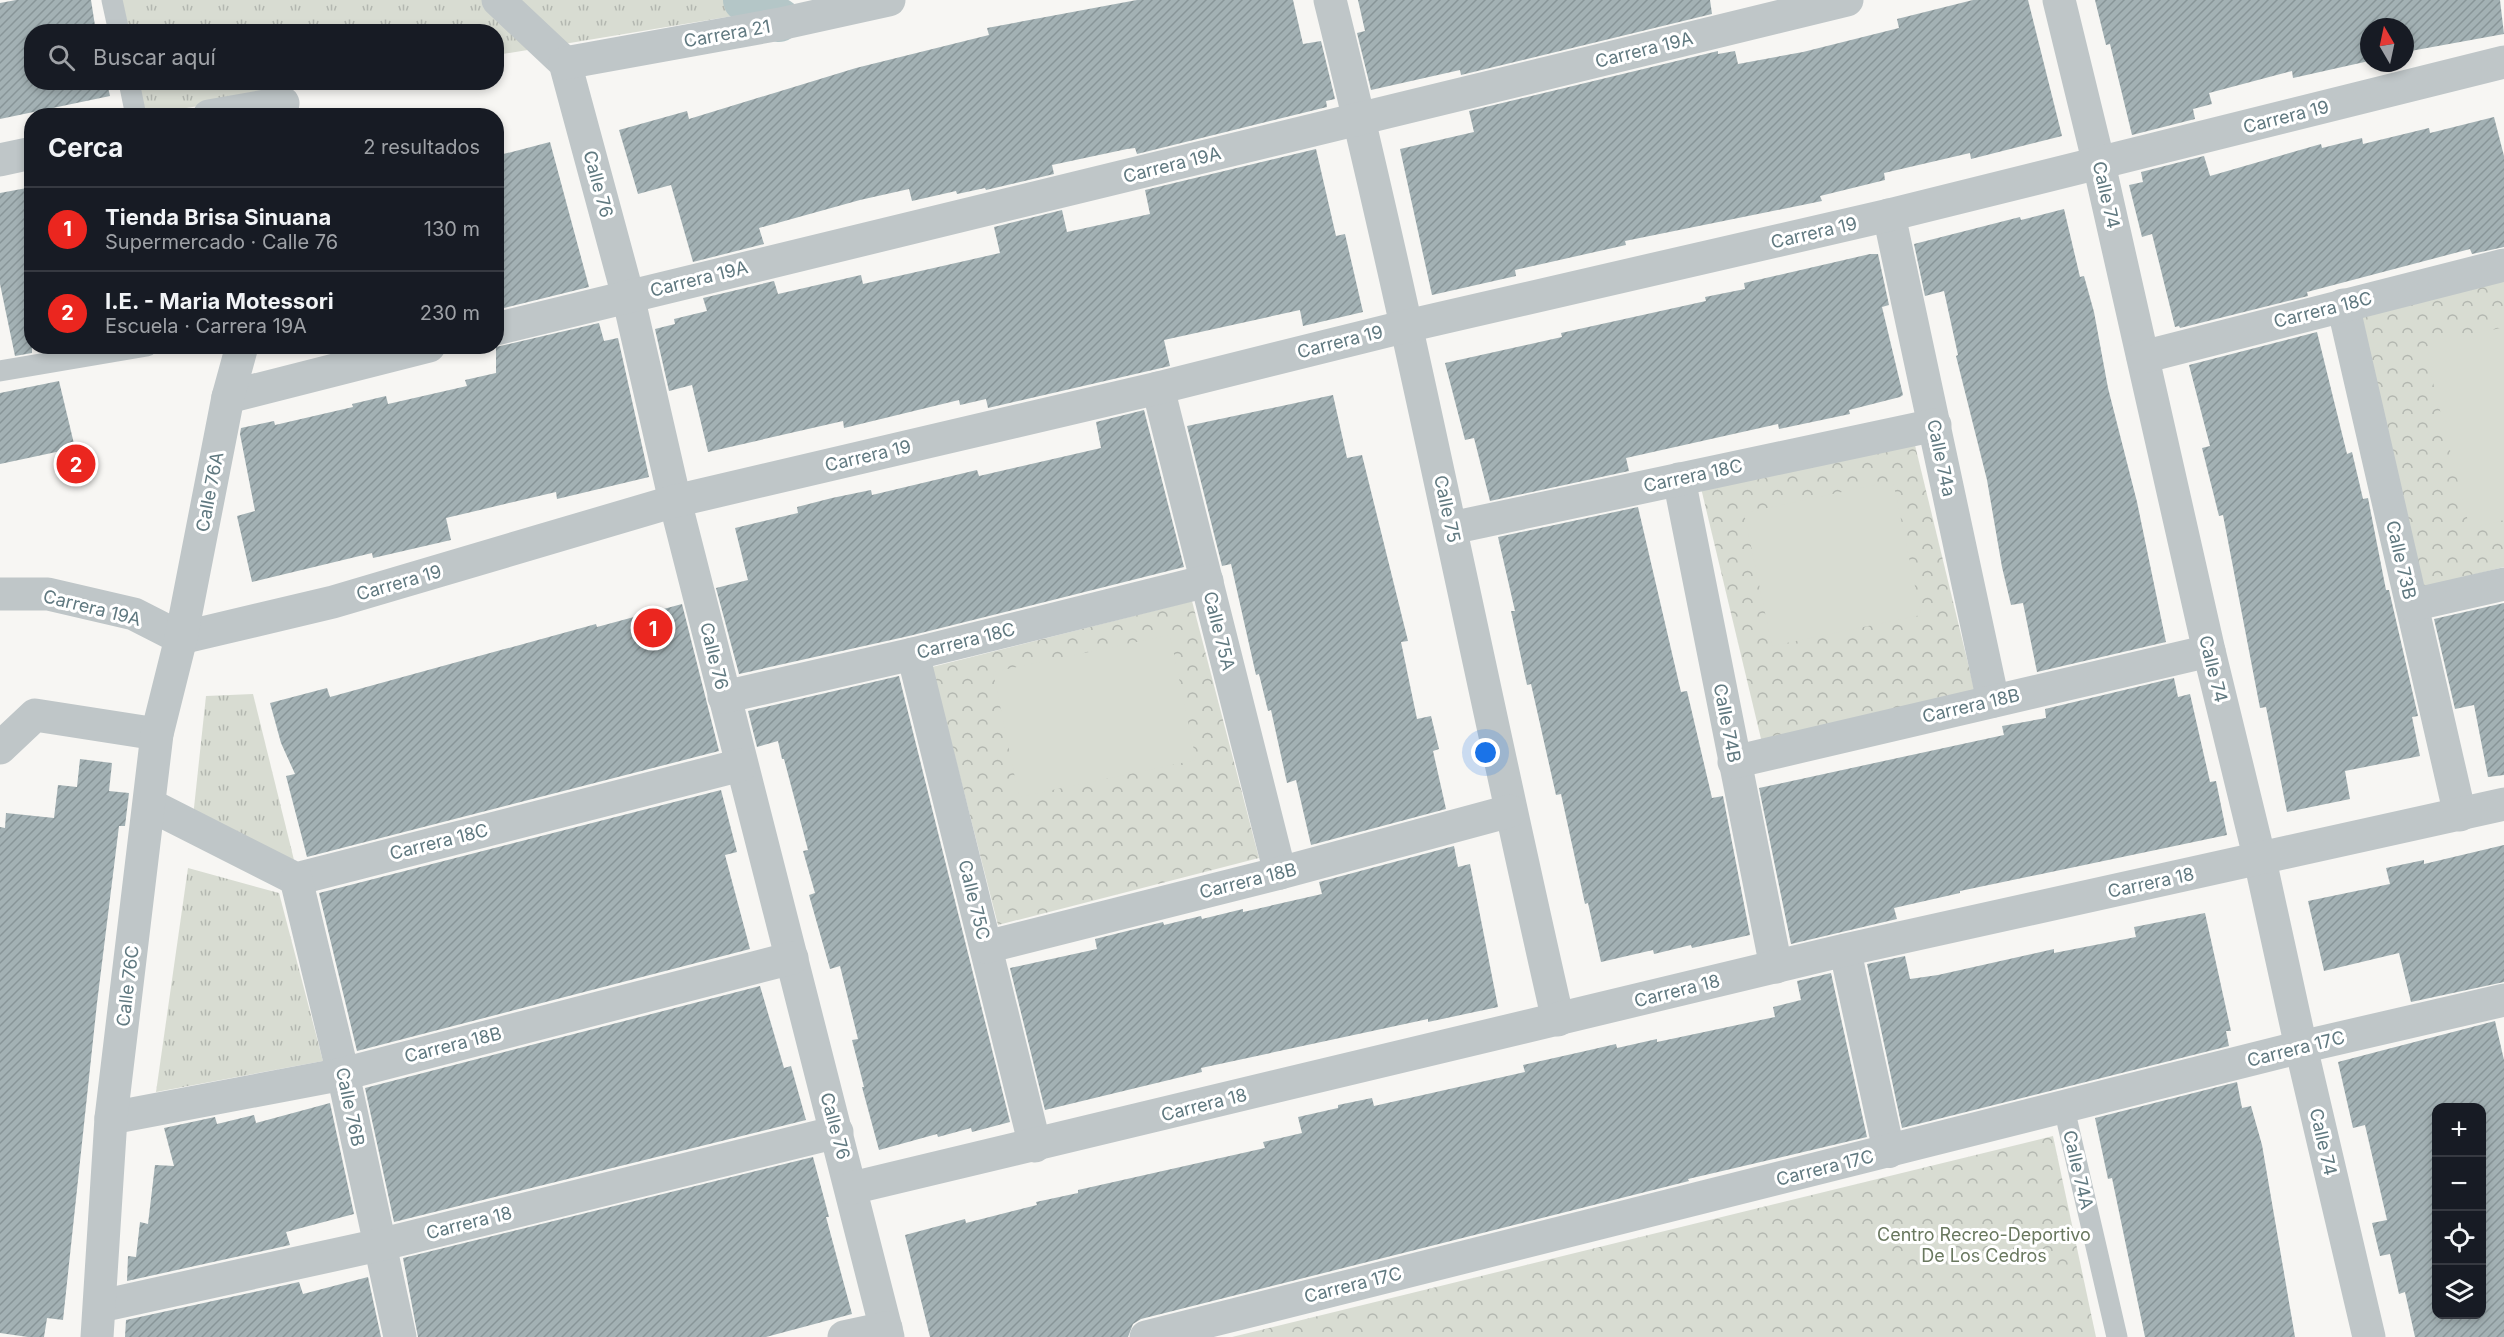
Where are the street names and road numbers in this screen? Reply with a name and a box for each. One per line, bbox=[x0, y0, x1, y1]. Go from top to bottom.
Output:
street label: Carrera 21 bbox=[682, 16, 772, 51]
street label: Carrera 19A bbox=[1593, 27, 1695, 72]
street label: Carrera 19 bbox=[2241, 96, 2331, 137]
street label: Carrera 19A bbox=[1121, 142, 1223, 187]
street label: Calle 76 bbox=[579, 148, 618, 220]
street label: Calle 74 bbox=[2089, 159, 2124, 231]
street label: Carrera 19 bbox=[1769, 212, 1859, 253]
street label: Carrera 19A bbox=[648, 256, 750, 301]
street label: Carrera 18C bbox=[2271, 287, 2374, 332]
street label: Carrera 19 bbox=[1295, 321, 1385, 362]
street label: Calle 74a bbox=[1923, 417, 1960, 498]
street label: Carrera 19 bbox=[823, 435, 913, 476]
street label: Calle 76A bbox=[191, 450, 228, 534]
street label: Carrera 18C bbox=[1641, 455, 1744, 496]
street label: Calle 75 bbox=[1430, 473, 1465, 545]
street label: Calle 73B bbox=[2382, 518, 2421, 601]
street label: Carrera 19 bbox=[354, 560, 444, 605]
street label: Carrera 19A bbox=[41, 585, 143, 630]
street label: Calle 75A bbox=[1200, 589, 1239, 673]
street label: Carrera 18C bbox=[914, 618, 1017, 663]
street label: Calle 76 bbox=[696, 620, 733, 692]
street label: Calle 74 bbox=[2195, 633, 2232, 705]
street label: Calle 74B bbox=[1710, 682, 1745, 764]
street label: Carrera 18B bbox=[1920, 684, 2022, 727]
street label: Carrera 18C bbox=[387, 819, 490, 864]
street label: Calle 75C bbox=[954, 858, 995, 942]
street label: Carrera 18B bbox=[1197, 858, 1299, 903]
street label: Carrera 18 bbox=[2106, 863, 2196, 902]
street label: Calle 76C bbox=[112, 944, 143, 1028]
street label: Carrera 18 bbox=[1632, 970, 1722, 1011]
street label: Carrera 18B bbox=[402, 1022, 504, 1067]
street label: Carrera 17C bbox=[2245, 1026, 2347, 1071]
street label: Calle 76B bbox=[332, 1065, 369, 1148]
street label: Carrera 18 bbox=[1159, 1084, 1249, 1125]
street label: Calle 76 bbox=[816, 1090, 855, 1162]
street label: Calle 74 bbox=[2306, 1106, 2341, 1178]
street label: Calle 74A bbox=[2059, 1128, 2098, 1212]
street label: Carrera 17C bbox=[1774, 1145, 1876, 1190]
street label: Carrera 18 bbox=[424, 1202, 514, 1243]
street label: Carrera 17C bbox=[1302, 1262, 1404, 1307]

